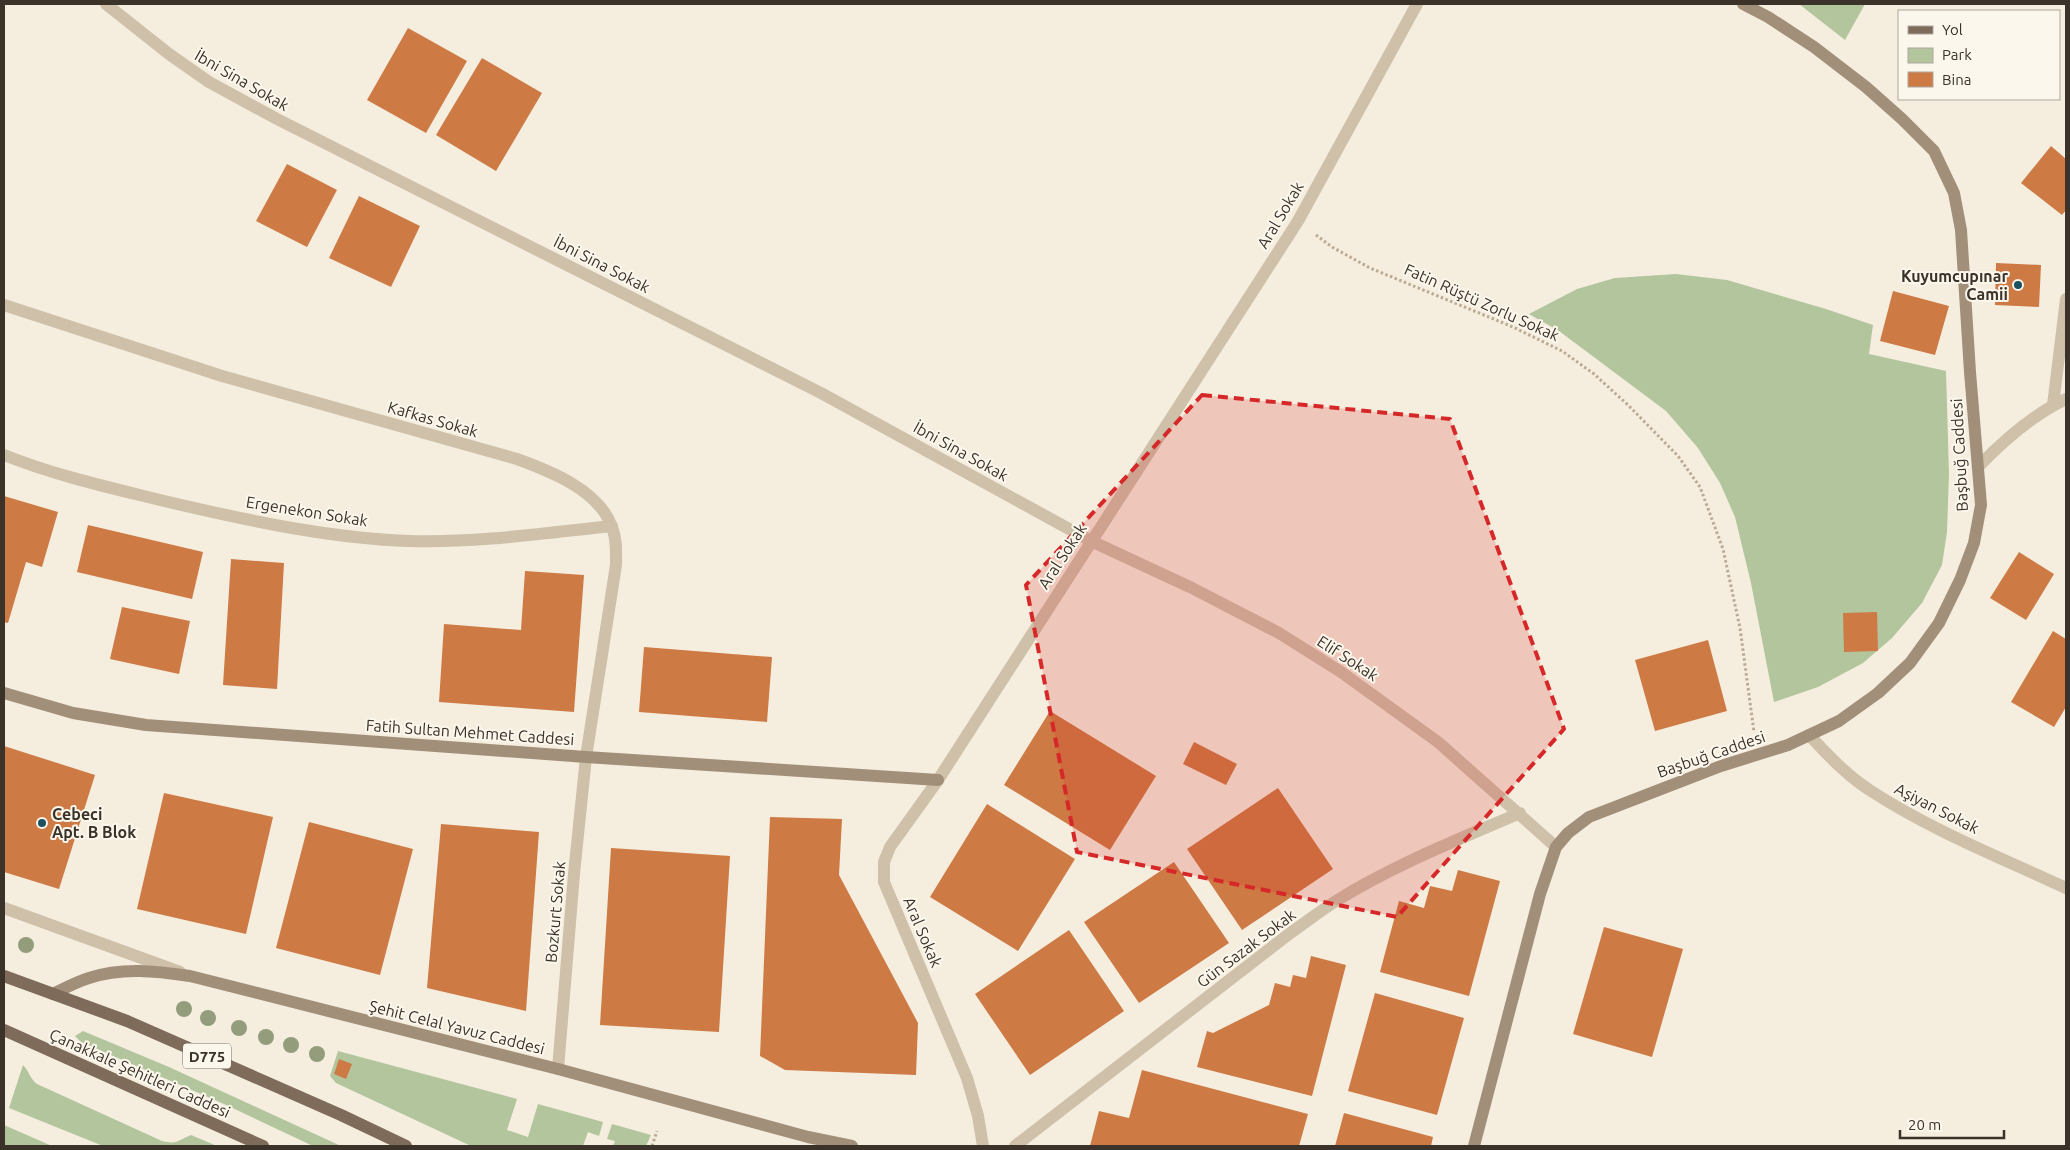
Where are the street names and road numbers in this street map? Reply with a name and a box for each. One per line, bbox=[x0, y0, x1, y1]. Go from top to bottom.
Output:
street label: İbni Sina Sokak bbox=[192, 46, 292, 114]
street label: Aral Sokak bbox=[1253, 178, 1307, 252]
street label: İbni Sina Sokak bbox=[551, 232, 653, 296]
street label: Fatin Rüştü Zorlu Sokak bbox=[1402, 260, 1562, 344]
street label: Kafkas Sokak bbox=[386, 398, 480, 440]
street label: Başbuğ Caddesi bbox=[1947, 398, 1971, 512]
street label: İbni Sina Sokak bbox=[910, 418, 1012, 484]
street label: Ergenekon Sokak bbox=[245, 492, 369, 530]
street label: Aral Sokak bbox=[1034, 520, 1090, 592]
street label: Elif Sokak bbox=[1314, 632, 1382, 684]
street label: Fatih Sultan Mehmet Caddesi bbox=[365, 716, 575, 748]
street label: Başbuğ Caddesi bbox=[1655, 727, 1767, 781]
street label: Aşiyan Sokak bbox=[1892, 779, 1982, 837]
street label: Bozkurt Sokak bbox=[542, 860, 568, 964]
street label: Aral Sokak bbox=[900, 894, 946, 970]
street label: Gün Sazak Sokak bbox=[1193, 905, 1299, 991]
street label: Şehit Celal Yavuz Caddesi bbox=[367, 996, 547, 1058]
street label: Çanakkale Şehitleri Caddesi bbox=[47, 1025, 233, 1121]
road number: D775 bbox=[183, 1044, 231, 1068]

